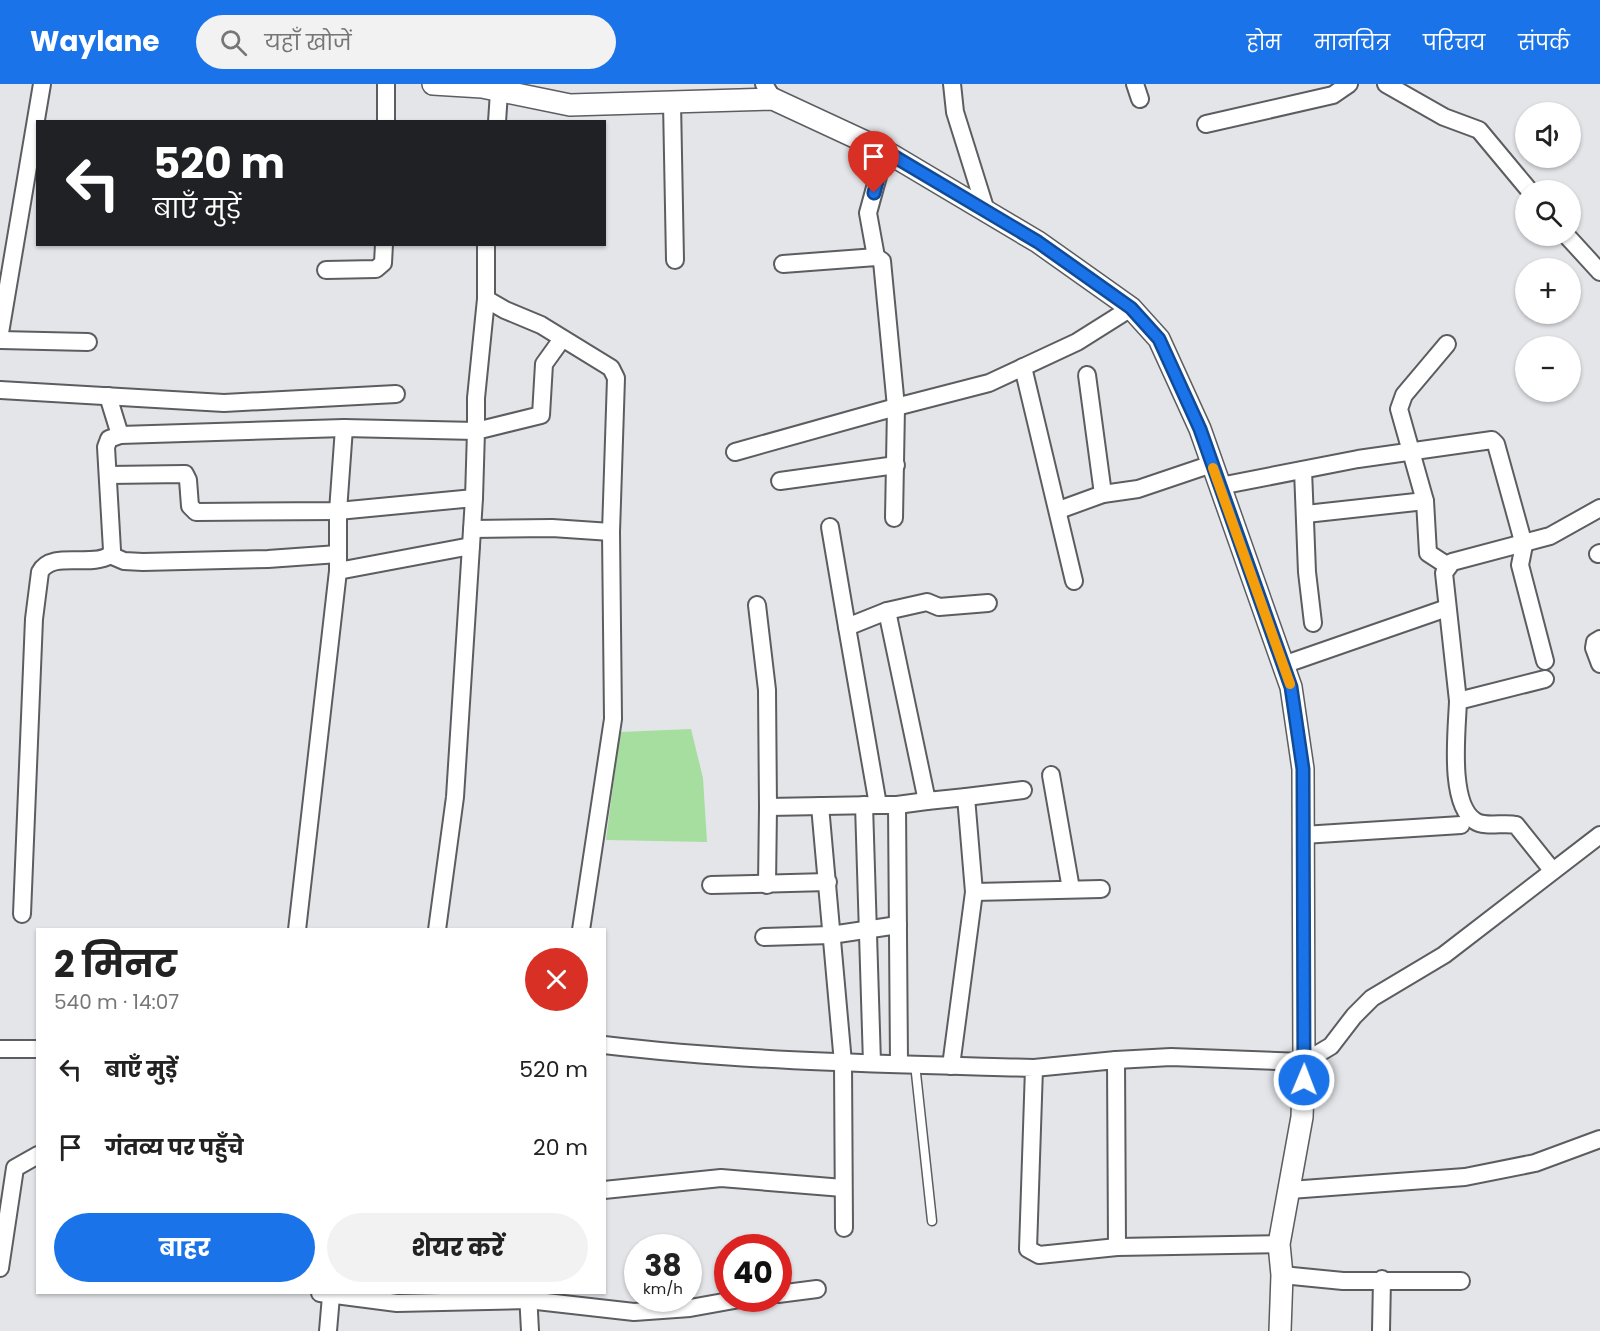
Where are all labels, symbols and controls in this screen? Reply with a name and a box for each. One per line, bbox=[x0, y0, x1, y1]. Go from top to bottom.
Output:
search box bbox=[196, 15, 616, 69]
text: Waylane bbox=[30, 22, 160, 61]
icon: search bbox=[217, 26, 250, 59]
text: यहाँ खोजें bbox=[265, 27, 352, 58]
text: होम bbox=[1247, 28, 1282, 57]
text: मानचित्र bbox=[1315, 28, 1390, 57]
text: परिचय bbox=[1423, 28, 1485, 57]
text: संपर्क bbox=[1518, 28, 1570, 57]
map controls bbox=[1515, 102, 1581, 402]
button: sound bbox=[1515, 102, 1581, 168]
pin bbox=[848, 131, 899, 193]
text: 520 m bbox=[153, 134, 285, 193]
icon: arrive bbox=[857, 140, 890, 173]
icon: left bbox=[54, 144, 132, 222]
button: search bbox=[1515, 180, 1581, 246]
text: बाएँ मुड़ें bbox=[153, 190, 241, 227]
button: + bbox=[1515, 258, 1581, 324]
button: − bbox=[1515, 336, 1581, 402]
text: 2 मिनट bbox=[54, 939, 177, 990]
button: close bbox=[525, 948, 588, 1011]
text: 540 m · 14:07 bbox=[54, 988, 179, 1016]
position arrow bbox=[1272, 1048, 1336, 1112]
icon: left bbox=[54, 1053, 87, 1086]
text: बाएँ मुड़ें bbox=[105, 1054, 177, 1085]
text: 520 m bbox=[519, 1054, 588, 1085]
icon: arrive bbox=[54, 1131, 87, 1164]
text: गंतव्य पर पहुँचे bbox=[105, 1132, 244, 1163]
text: 20 m bbox=[533, 1132, 588, 1163]
button: बाहर bbox=[54, 1213, 315, 1282]
button: शेयर करें bbox=[327, 1213, 588, 1282]
speed limit sign: 40 bbox=[714, 1234, 792, 1312]
text: 38 bbox=[644, 1244, 682, 1287]
text: km/h bbox=[643, 1278, 683, 1299]

